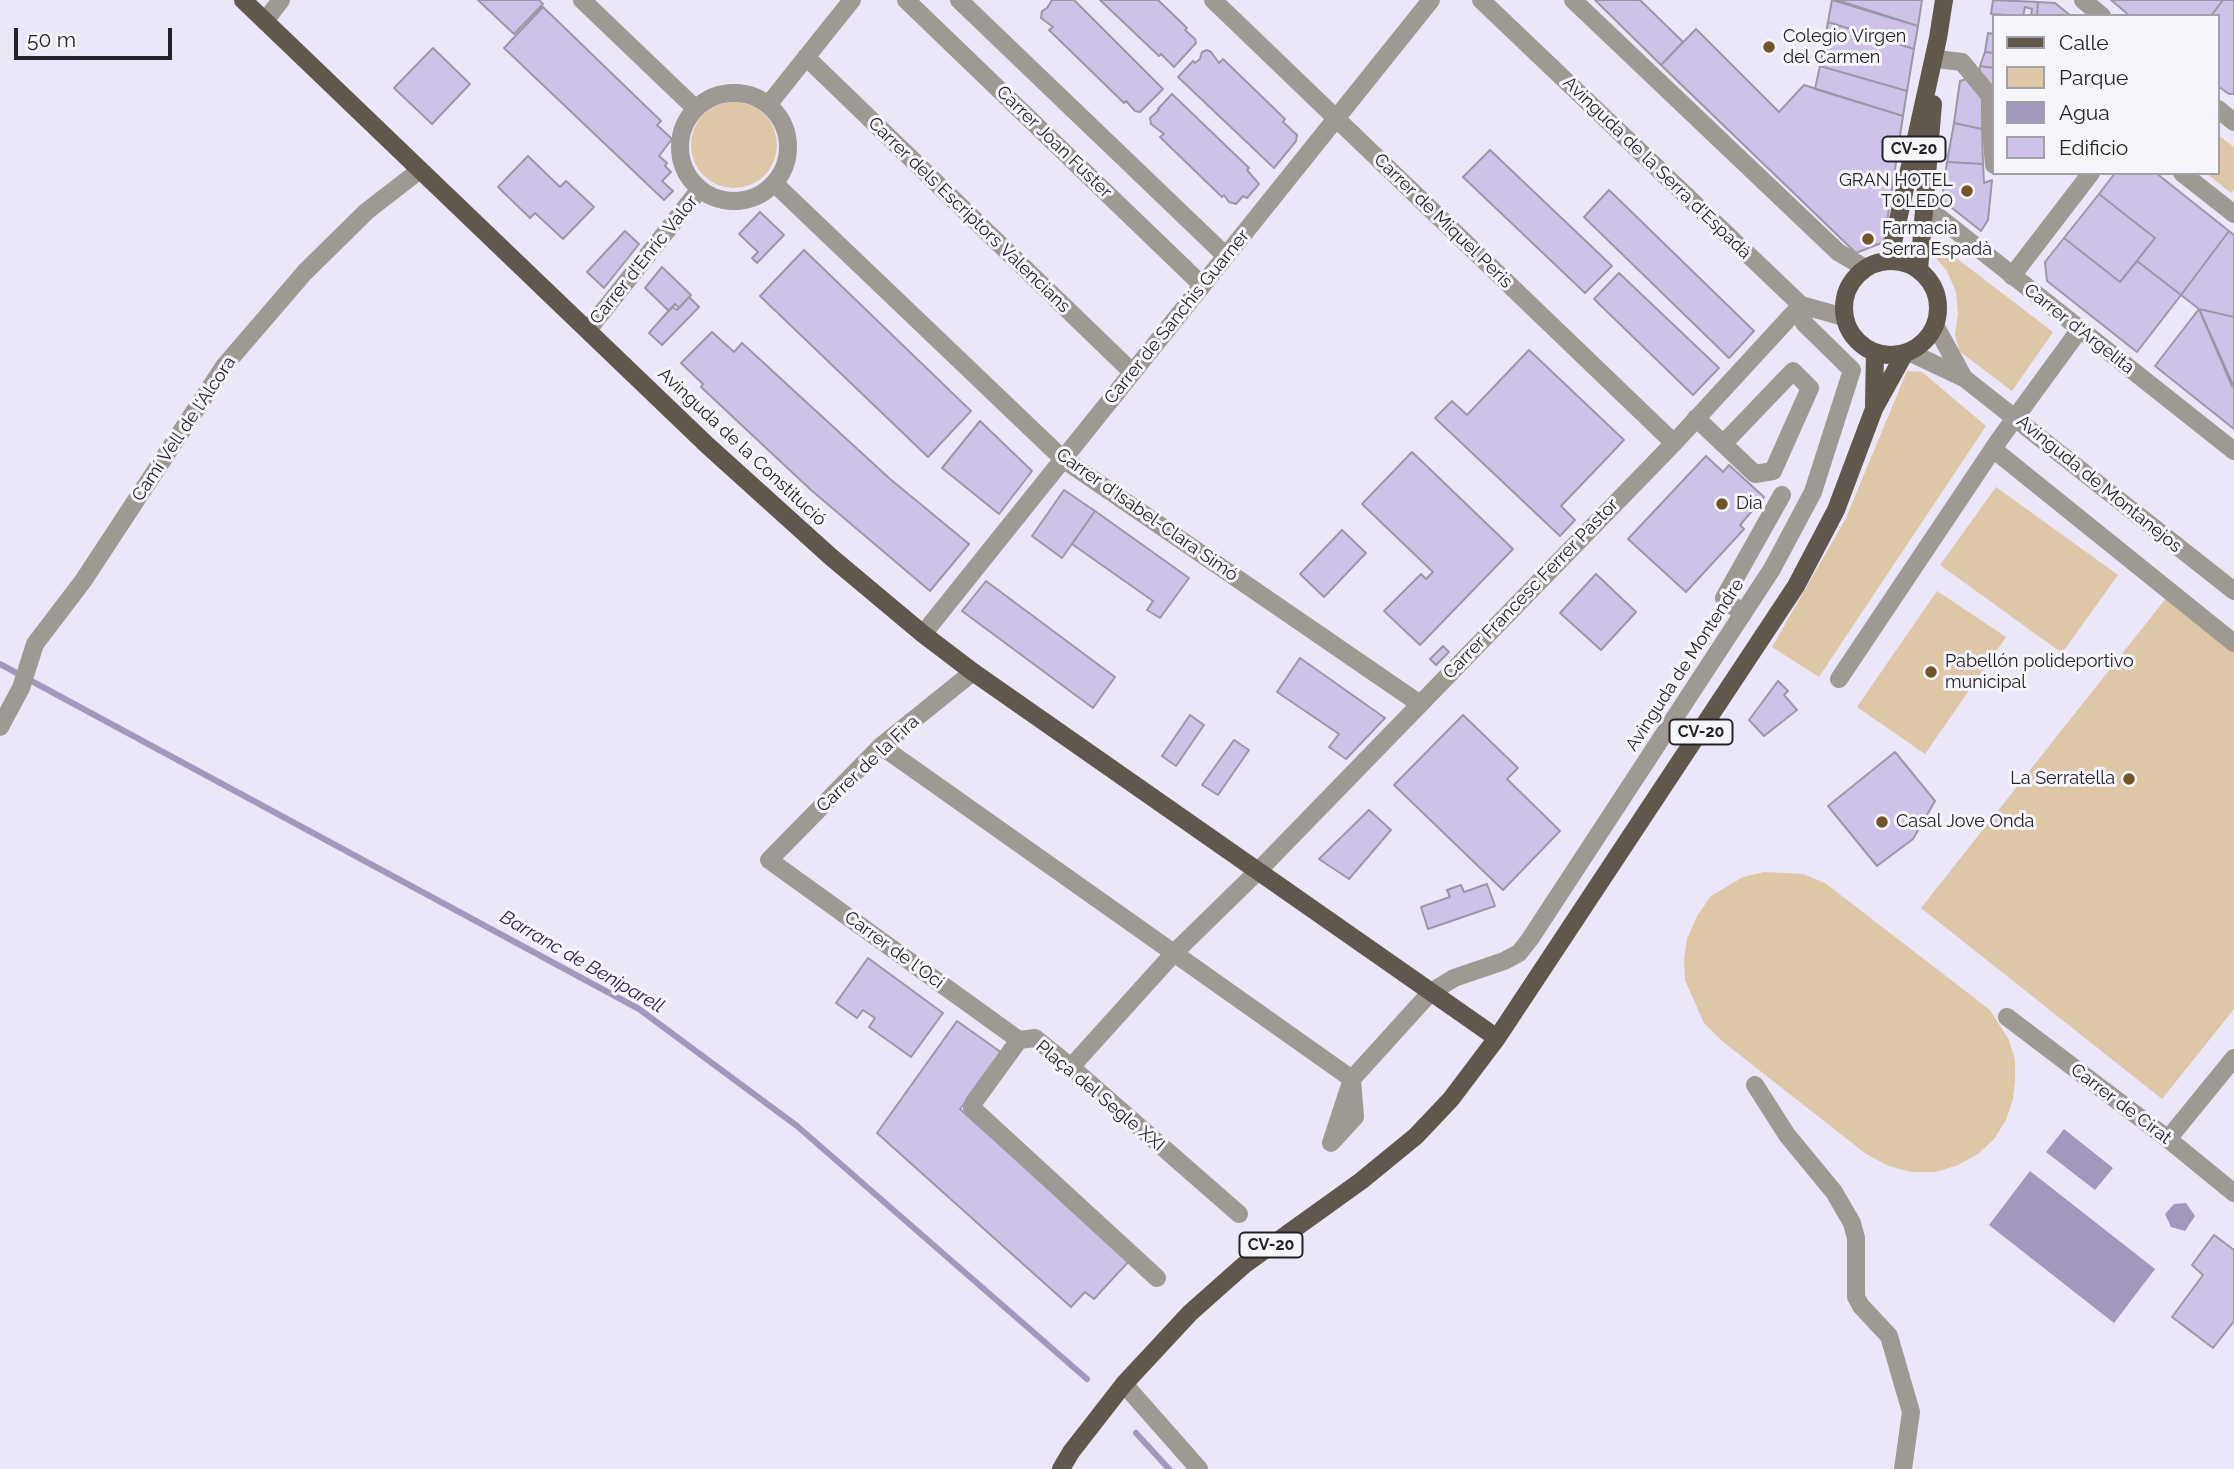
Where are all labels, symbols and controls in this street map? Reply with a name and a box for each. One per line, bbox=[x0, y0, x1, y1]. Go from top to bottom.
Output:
scale bar bbox=[18, 14, 175, 58]
legend bbox=[1993, 14, 2220, 175]
place label: Colegio Virgen del Carmen bbox=[1783, 26, 1906, 68]
text: 50 m bbox=[27, 27, 76, 52]
text: Calle bbox=[2059, 30, 2109, 55]
marker: Colegio Virgen del Carmen bbox=[1761, 39, 1777, 55]
text: Parque bbox=[2059, 65, 2128, 90]
street label: Avinguda de la Serra d'Espadà bbox=[1558, 72, 1756, 264]
street label: Carrer Joan Fuster bbox=[992, 81, 1116, 203]
text: Agua bbox=[2059, 100, 2110, 125]
street label: Carrer dels Escriptors Valencians bbox=[863, 113, 1075, 317]
text: Edificio bbox=[2059, 135, 2128, 160]
road number: CV-20 bbox=[1882, 136, 1946, 162]
street label: Carrer de Miquel Peris bbox=[1369, 149, 1517, 293]
place label: GRAN HOTEL TOLEDO bbox=[1839, 170, 1953, 212]
marker: GRAN HOTEL TOLEDO bbox=[1959, 183, 1975, 199]
street label: Carrer d'Enric Valor bbox=[585, 191, 703, 329]
place label: Farmacia Serra Espadà bbox=[1882, 218, 1992, 260]
street label: Carrer de Sanchis Guarner bbox=[1100, 225, 1254, 409]
marker: Farmacia Serra Espadà bbox=[1860, 231, 1876, 247]
street label: Carrer d'Argelita bbox=[2020, 279, 2138, 379]
street label: Camí Vell de l'Alcora bbox=[127, 352, 241, 506]
street label: Avinguda de la Constitució bbox=[653, 363, 831, 531]
street label: Avinguda de Montanejos bbox=[2012, 411, 2186, 557]
street label: Carrer d'Isabel-Clara Simó bbox=[1052, 444, 1242, 586]
place label: Dia bbox=[1736, 493, 1763, 515]
street label: Carrer Francesc Ferrer Pastor bbox=[1439, 494, 1623, 684]
marker: Dia bbox=[1714, 496, 1730, 512]
street label: Avinguda de Montendre bbox=[1621, 575, 1749, 755]
place label: Pabellón polideportivo municipal bbox=[1945, 651, 2134, 694]
marker: Pabellón polideportivo municipal bbox=[1923, 664, 1939, 680]
street label: Carrer de la Fira bbox=[812, 711, 924, 817]
road number: CV-20 bbox=[1670, 720, 1732, 744]
place label: La Serratella bbox=[2010, 768, 2115, 790]
marker: La Serratella bbox=[2121, 771, 2137, 787]
place label: Casal Jove Onda bbox=[1896, 811, 2034, 833]
marker: Casal Jove Onda bbox=[1874, 814, 1890, 830]
water label: Barranc de Beniparell bbox=[496, 906, 668, 1018]
street label: Carrer de l'Oci bbox=[840, 907, 948, 993]
street label: Plaça del Segle XXI bbox=[1031, 1036, 1169, 1156]
street label: Carrer de Cirat bbox=[2066, 1059, 2176, 1149]
road number: CV-20 bbox=[1240, 1232, 1302, 1258]

